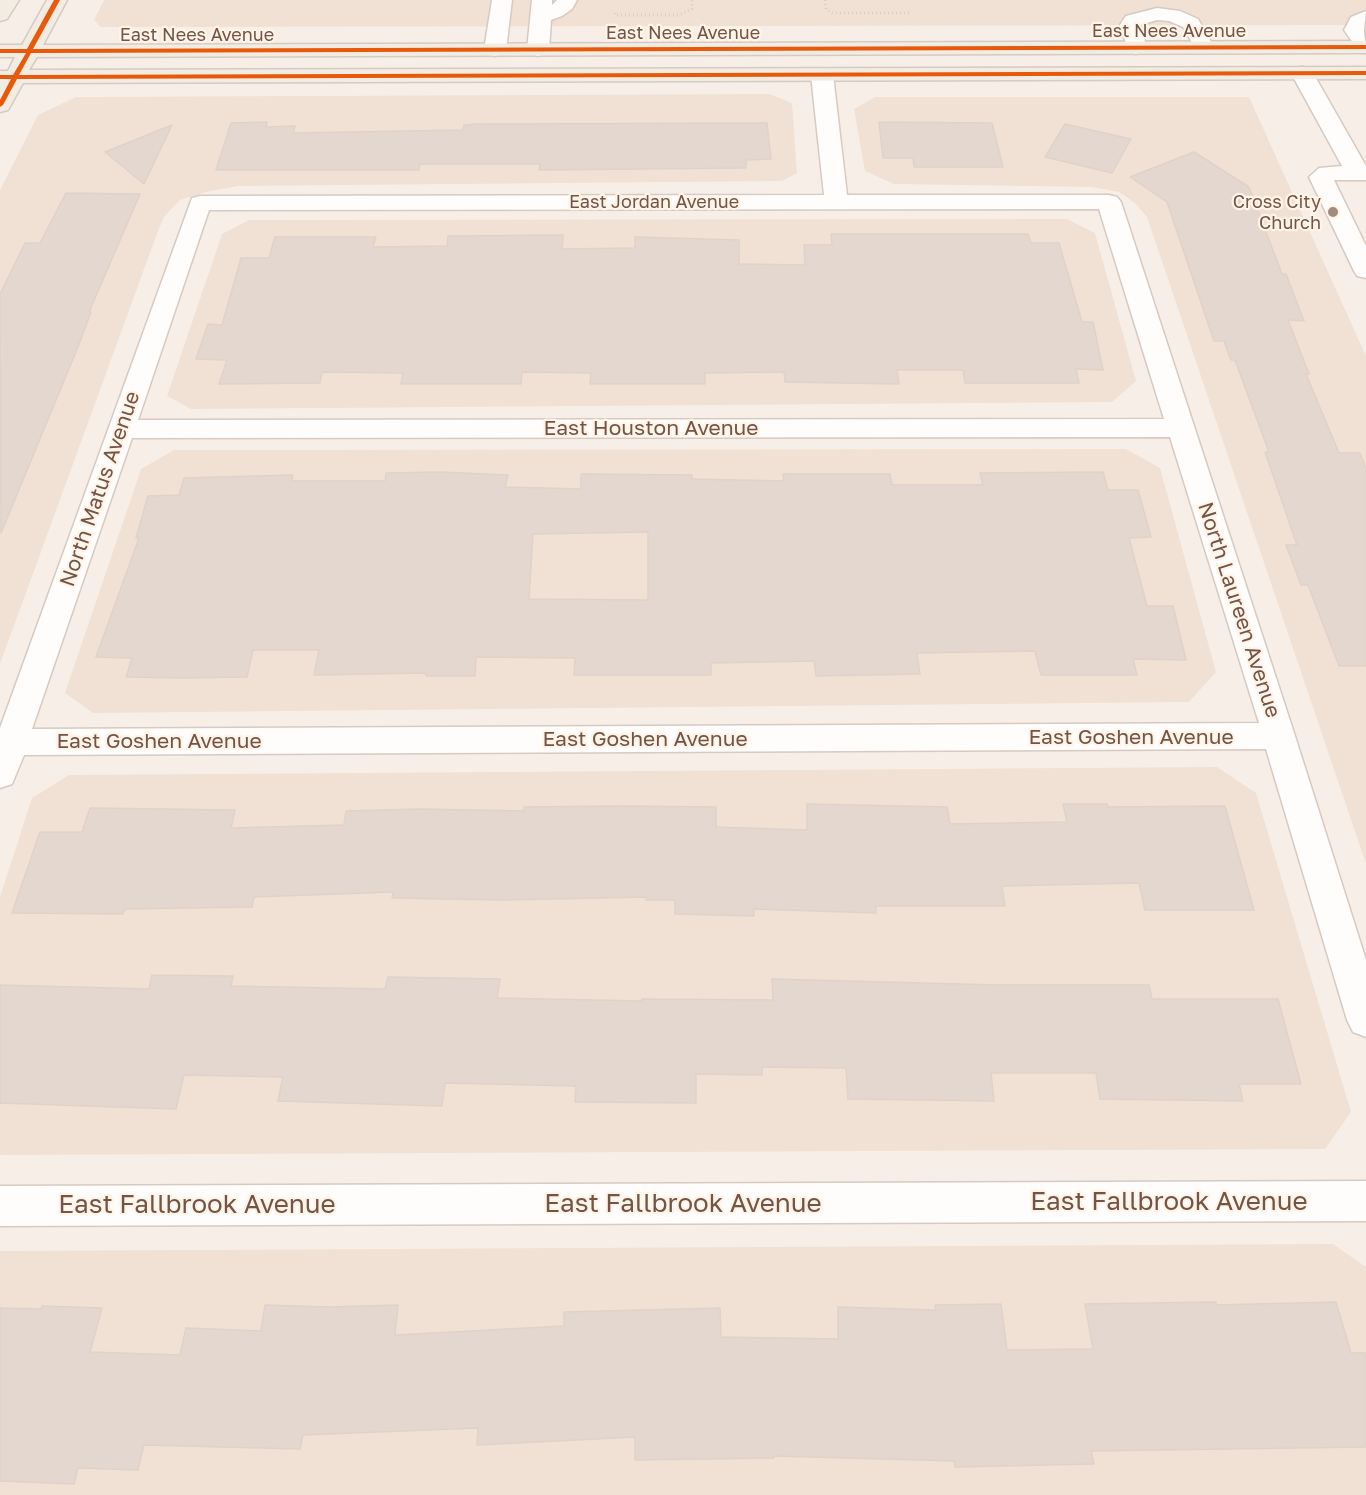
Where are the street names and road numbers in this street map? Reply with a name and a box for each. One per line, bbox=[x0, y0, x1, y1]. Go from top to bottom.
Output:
street label: East Nees Avenue bbox=[1092, 20, 1246, 42]
street label: East Nees Avenue bbox=[606, 22, 760, 44]
street label: East Nees Avenue bbox=[120, 24, 274, 46]
street label: East Jordan Avenue bbox=[569, 191, 739, 213]
street label: North Matus Avenue bbox=[55, 388, 145, 590]
street label: East Houston Avenue bbox=[544, 415, 758, 441]
street label: North Laureen Avenue bbox=[1192, 499, 1286, 721]
street label: East Goshen Avenue bbox=[1028, 724, 1234, 750]
street label: East Goshen Avenue bbox=[542, 726, 748, 752]
street label: East Goshen Avenue bbox=[56, 728, 262, 754]
street label: East Fallbrook Avenue bbox=[1030, 1186, 1308, 1218]
street label: East Fallbrook Avenue bbox=[544, 1188, 822, 1220]
street label: East Fallbrook Avenue bbox=[58, 1189, 336, 1221]

